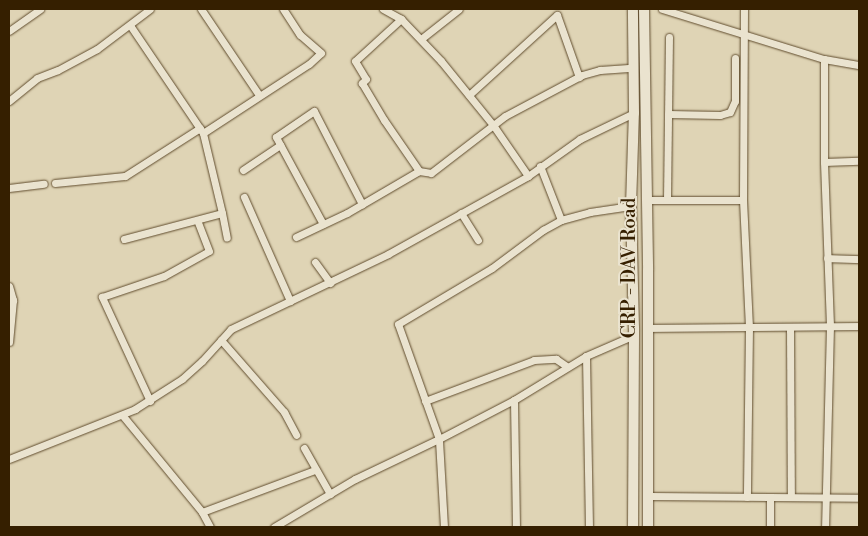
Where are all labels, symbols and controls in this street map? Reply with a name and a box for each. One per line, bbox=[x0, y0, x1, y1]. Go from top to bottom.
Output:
street label: CRP - DAV Road bbox=[619, 198, 641, 338]

